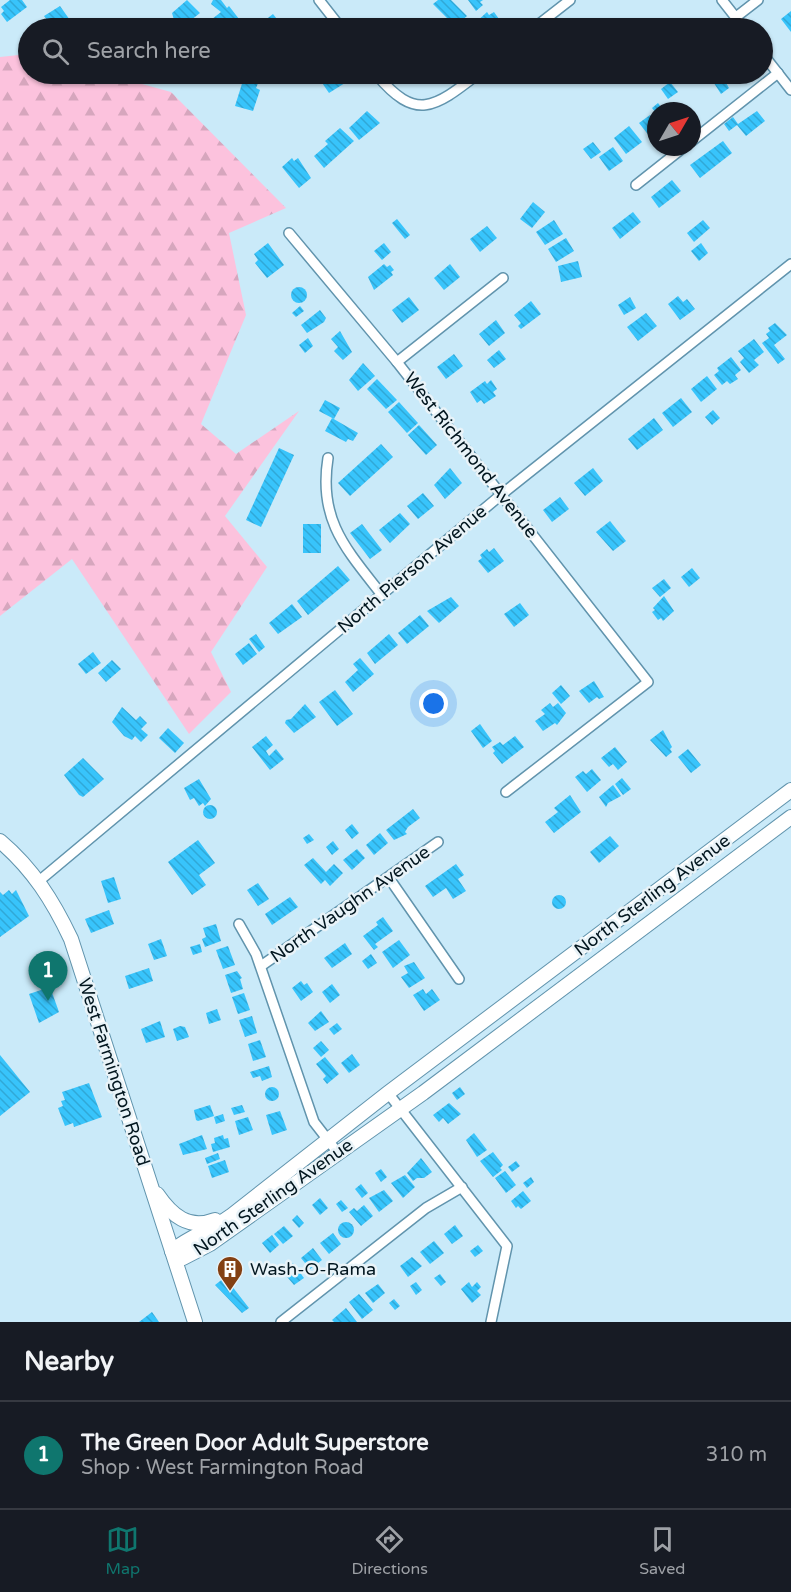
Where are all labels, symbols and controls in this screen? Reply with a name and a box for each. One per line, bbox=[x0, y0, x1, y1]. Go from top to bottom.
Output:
search box bbox=[18, 18, 773, 84]
icon: search bbox=[39, 35, 72, 68]
text: Search here bbox=[87, 38, 211, 64]
north arrow bbox=[647, 102, 701, 156]
street label: West Richmond Avenue bbox=[399, 368, 543, 542]
street label: North Pierson Avenue bbox=[333, 500, 491, 638]
your location bbox=[419, 689, 448, 718]
street label: North Sterling Avenue bbox=[570, 829, 734, 961]
street label: North Vaughn Avenue bbox=[266, 841, 434, 967]
pin: 1 bbox=[28, 952, 68, 1001]
street label: West Farmington Road bbox=[73, 975, 155, 1169]
street label: North Sterling Avenue bbox=[189, 1134, 357, 1260]
building icon: Wash-O-Rama bbox=[215, 1254, 245, 1292]
place label: Wash-O-Rama bbox=[250, 1258, 376, 1280]
text: Nearby bbox=[24, 1346, 114, 1377]
text: The Green Door Adult Superstore bbox=[81, 1430, 429, 1456]
text: 1 bbox=[37, 1443, 50, 1467]
text: 310 m bbox=[706, 1443, 767, 1467]
text: Shop · West Farmington Road bbox=[81, 1456, 364, 1480]
tab: Map bbox=[106, 1523, 140, 1579]
tab: Directions bbox=[351, 1523, 428, 1579]
tab: Saved bbox=[639, 1523, 685, 1579]

